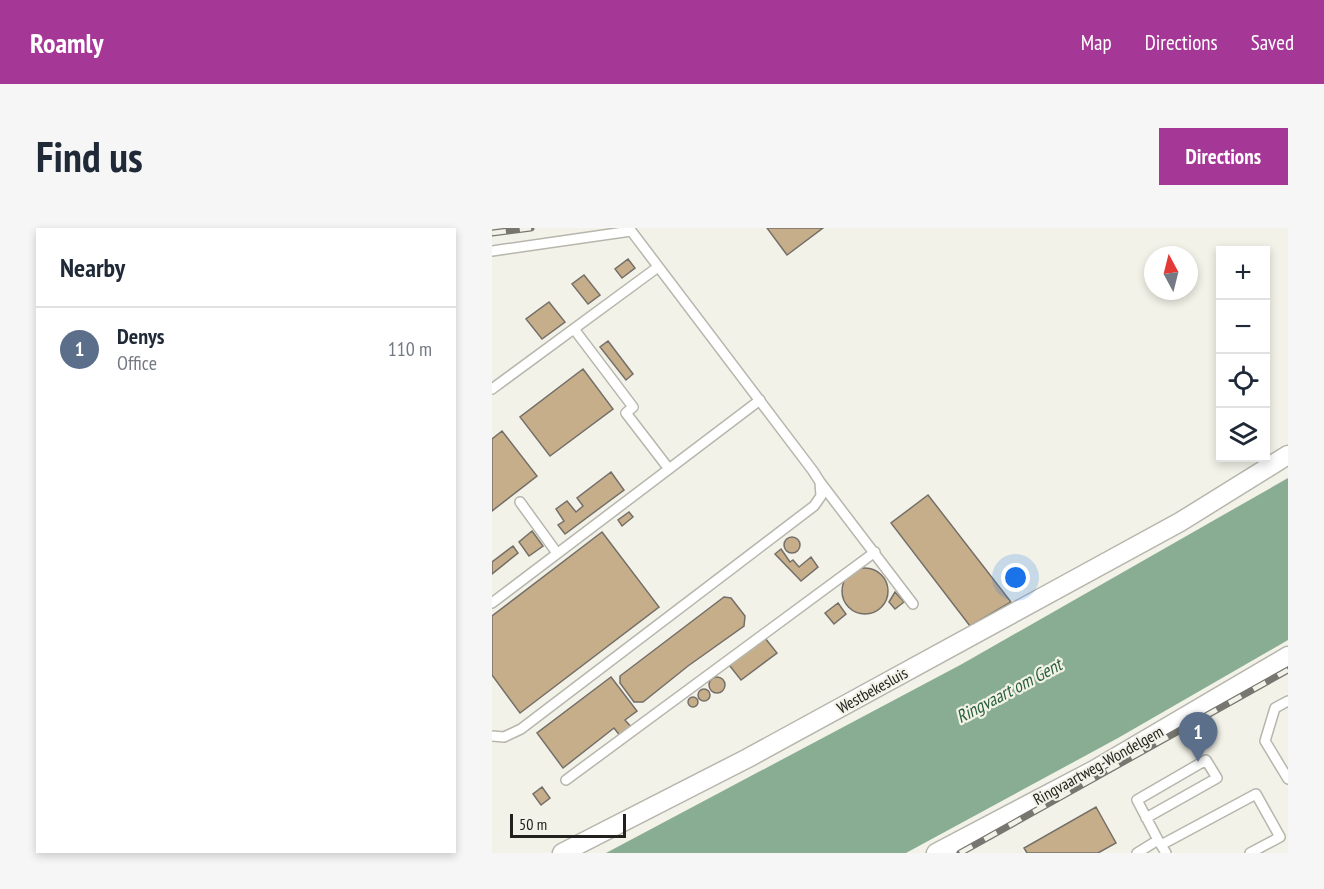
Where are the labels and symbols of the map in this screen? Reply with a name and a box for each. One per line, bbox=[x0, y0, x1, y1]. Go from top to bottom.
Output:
north arrow bbox=[1144, 246, 1198, 300]
your location bbox=[1001, 563, 1030, 592]
water label: Ringvaart om Gent bbox=[952, 652, 1067, 728]
street label: Westbekesluis bbox=[833, 662, 911, 718]
pin: 1 bbox=[1178, 712, 1218, 762]
street label: Ringvaartweg-Wondelgem bbox=[1029, 721, 1167, 809]
scale bar bbox=[510, 811, 626, 838]

